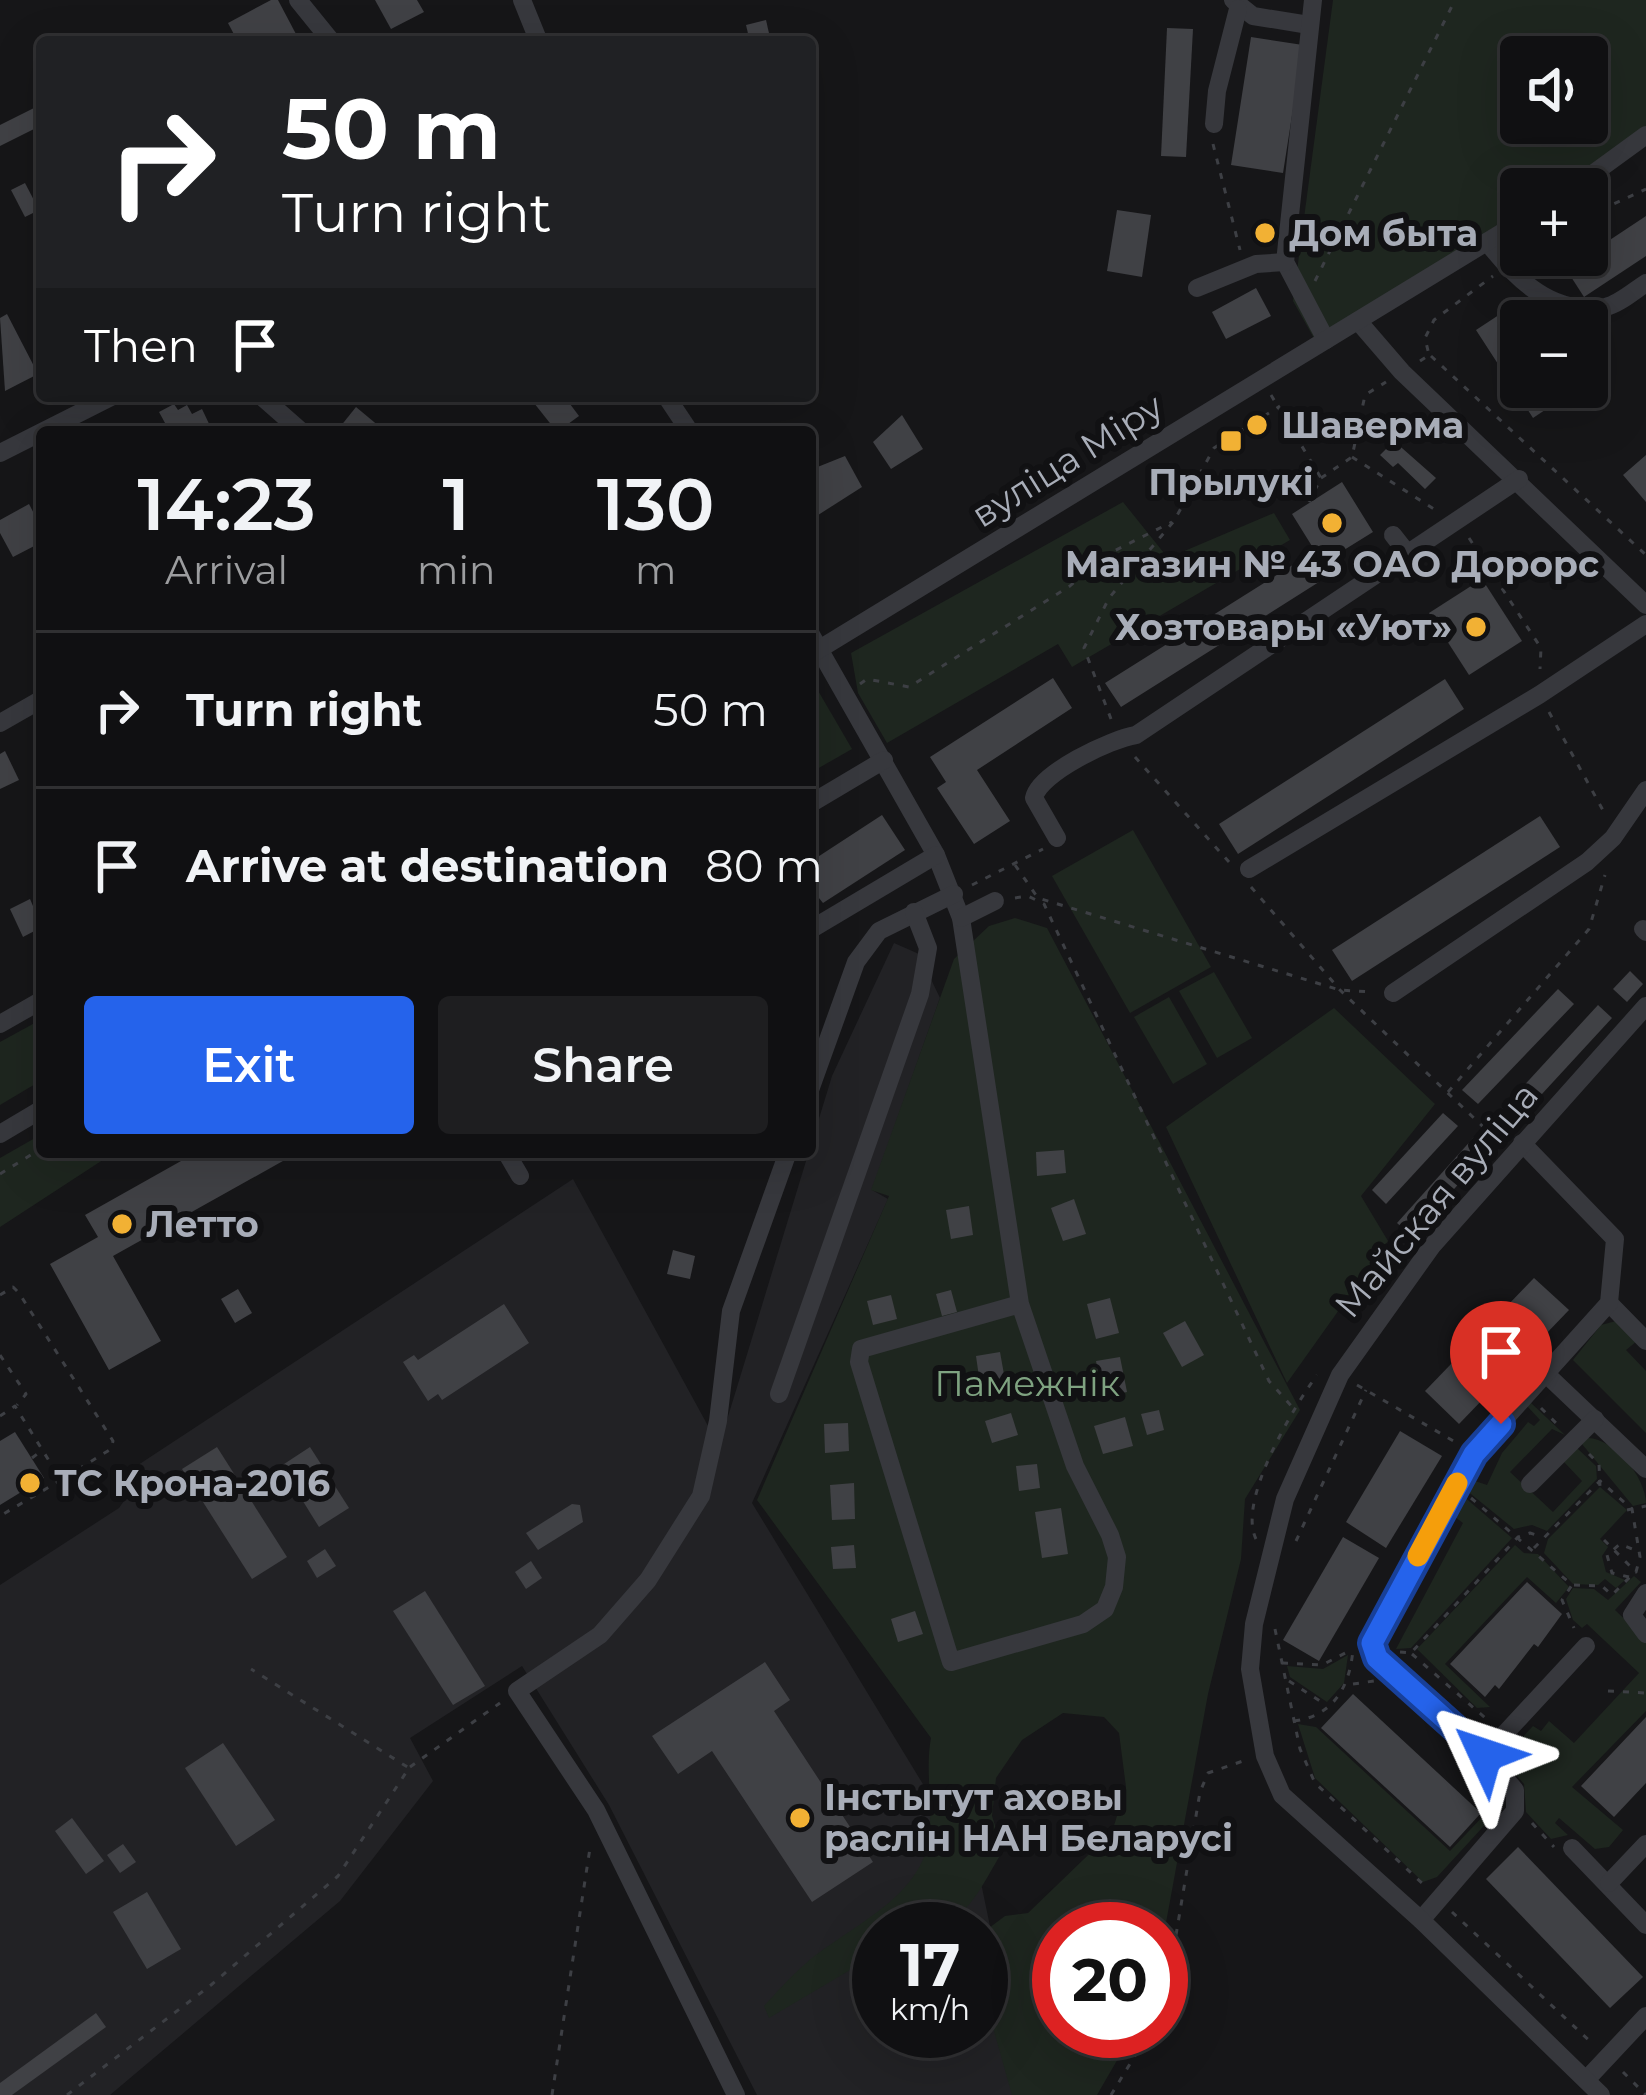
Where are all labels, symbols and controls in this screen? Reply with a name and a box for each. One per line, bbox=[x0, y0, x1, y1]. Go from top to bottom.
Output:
map controls bbox=[1500, 36, 1608, 408]
button: sound bbox=[1500, 36, 1608, 144]
text: 50 m bbox=[282, 78, 501, 180]
icon: right bbox=[84, 84, 240, 240]
button: + bbox=[1500, 168, 1608, 276]
text: Turn right bbox=[282, 180, 552, 246]
place label: Дом быта bbox=[1289, 211, 1478, 255]
marker: Дом быта bbox=[1252, 220, 1278, 246]
button: − bbox=[1500, 300, 1608, 408]
icon: arrive bbox=[222, 312, 288, 378]
text: Then bbox=[84, 318, 198, 373]
street label: вуліца Міру bbox=[963, 384, 1171, 536]
place label: Шаверма bbox=[1281, 403, 1464, 447]
marker: Шаверма bbox=[1244, 412, 1270, 438]
marker: Прылукі bbox=[1218, 428, 1244, 454]
text: 14:23 bbox=[137, 460, 316, 548]
text: 1 bbox=[442, 460, 470, 548]
text: 130 bbox=[597, 460, 715, 548]
place label: Прылукі bbox=[1148, 460, 1314, 504]
marker: Магазин № 43 ОАО Дорорс bbox=[1319, 510, 1345, 536]
place label: Магазин № 43 ОАО Дорорс bbox=[1065, 542, 1599, 586]
text: Arrival bbox=[165, 546, 288, 594]
text: min bbox=[417, 546, 495, 594]
text: m bbox=[635, 546, 676, 594]
place label: Хозтовары «Уют» bbox=[1115, 605, 1452, 649]
marker: Хозтовары «Уют» bbox=[1463, 614, 1489, 640]
icon: right bbox=[84, 677, 150, 743]
text: Turn right bbox=[186, 682, 422, 737]
text: 50 m bbox=[653, 682, 768, 737]
icon: arrive bbox=[84, 833, 150, 899]
text: Arrive at destination bbox=[186, 838, 669, 893]
text: 80 m bbox=[705, 838, 823, 893]
button: Exit bbox=[84, 996, 414, 1134]
button: Share bbox=[438, 996, 768, 1134]
street label: Майская вуліца bbox=[1325, 1074, 1547, 1326]
place label: Летто bbox=[146, 1202, 259, 1246]
marker: Летто bbox=[109, 1211, 135, 1237]
pin bbox=[1450, 1301, 1552, 1424]
icon: arrive bbox=[1468, 1319, 1534, 1385]
park label: Памежнік bbox=[934, 1361, 1120, 1405]
place label: ТС Крона-2016 bbox=[54, 1461, 330, 1505]
marker: ТС Крона-2016 bbox=[17, 1470, 43, 1496]
position arrow bbox=[1422, 1692, 1548, 1818]
place label: Інстытут аховы раслін НАН Беларусі bbox=[824, 1775, 1233, 1860]
marker: Інстытут аховы раслін НАН Беларусі bbox=[787, 1805, 813, 1831]
speed limit sign: 20 bbox=[1032, 1902, 1188, 2058]
text: 17 bbox=[900, 1928, 960, 2001]
text: km/h bbox=[890, 1991, 970, 2028]

